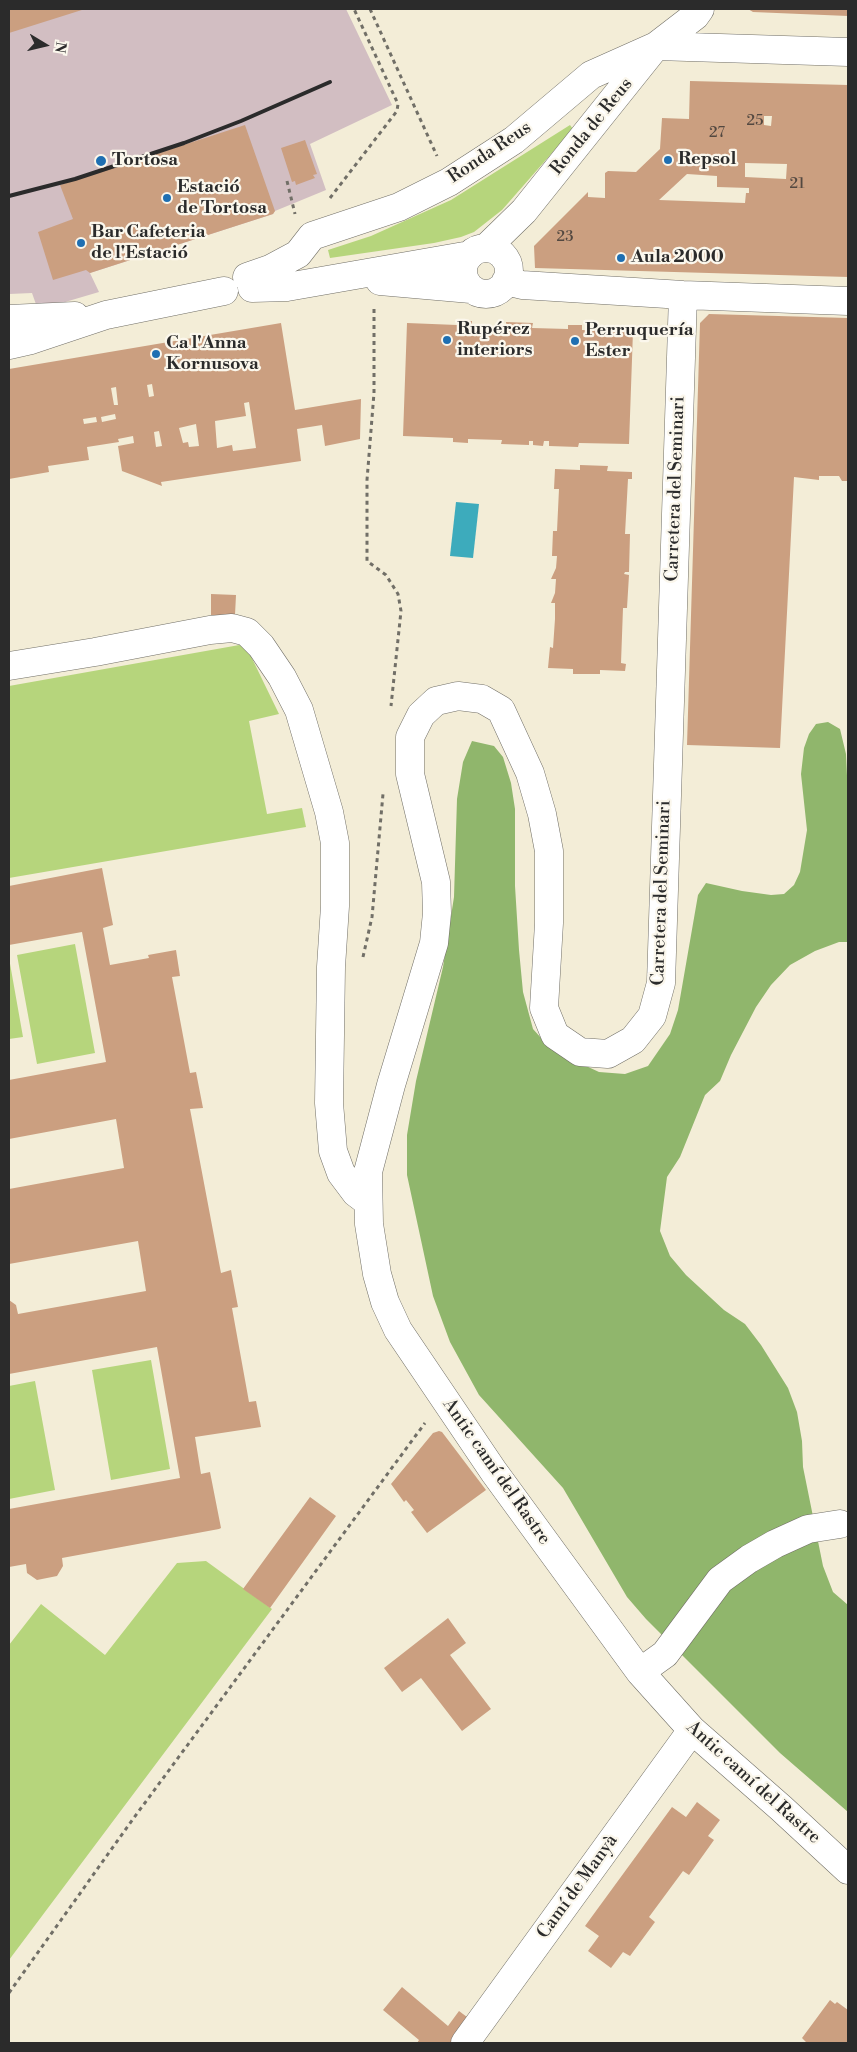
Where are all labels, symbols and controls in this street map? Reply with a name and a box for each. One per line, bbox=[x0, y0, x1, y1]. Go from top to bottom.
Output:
north arrow bbox=[20, 20, 70, 70]
text: N bbox=[50, 40, 70, 54]
street label: Ronda de Reus bbox=[546, 74, 638, 180]
house number: 25 bbox=[747, 112, 763, 130]
street label: Ronda Reus bbox=[444, 117, 536, 189]
house number: 27 bbox=[709, 124, 725, 142]
place label: Repsol bbox=[678, 149, 736, 171]
place label: Tortosa bbox=[112, 150, 178, 172]
marker: Tortosa bbox=[94, 154, 108, 168]
marker: Repsol bbox=[662, 154, 674, 166]
house number: 21 bbox=[789, 175, 805, 193]
place label: Estació de Tortosa bbox=[177, 177, 267, 220]
marker: Estació de Tortosa bbox=[161, 192, 173, 204]
place label: Bar Cafeteria de l'Estació bbox=[91, 222, 205, 264]
house number: 23 bbox=[557, 228, 573, 246]
marker: Bar Cafeteria de l'Estació bbox=[75, 237, 87, 249]
place label: Aula 2000 bbox=[631, 247, 724, 269]
marker: Aula 2000 bbox=[615, 252, 627, 264]
place label: Rupérez interiors bbox=[457, 319, 532, 362]
place label: Perruquería Ester bbox=[585, 320, 694, 362]
place label: Ca l'Anna Kornusova bbox=[166, 333, 259, 376]
marker: Rupérez interiors bbox=[441, 334, 453, 346]
marker: Perruquería Ester bbox=[569, 335, 581, 347]
marker: Ca l'Anna Kornusova bbox=[150, 348, 162, 360]
street label: Carretera del Seminari bbox=[662, 396, 690, 582]
street label: Carretera del Seminari bbox=[648, 800, 676, 986]
street label: Antic camí del Rastre bbox=[437, 1395, 555, 1549]
street label: Antic camí del Rastre bbox=[681, 1717, 825, 1849]
street label: Camí de Manyà bbox=[533, 1831, 623, 1943]

